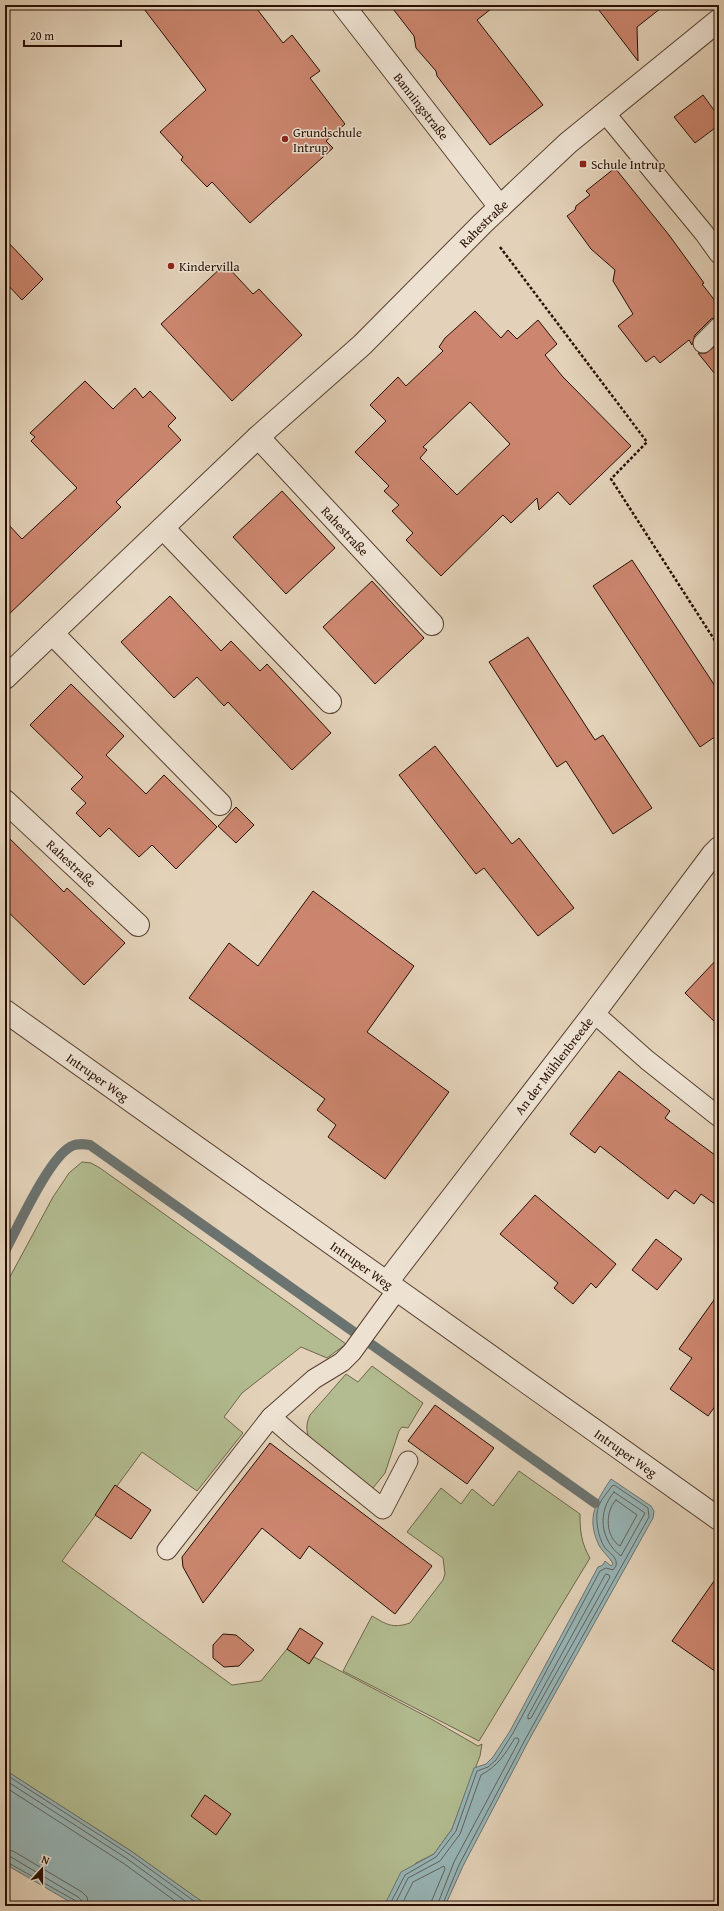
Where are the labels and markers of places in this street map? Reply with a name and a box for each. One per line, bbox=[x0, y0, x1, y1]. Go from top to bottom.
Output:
place label: Grundschule Intrup bbox=[293, 123, 362, 157]
marker: Grundschule Intrup bbox=[280, 134, 290, 144]
place label: Schule Intrup bbox=[591, 155, 665, 174]
marker: Schule Intrup bbox=[578, 159, 588, 169]
place label: Kindervilla bbox=[179, 257, 240, 276]
marker: Kindervilla bbox=[166, 261, 176, 271]

